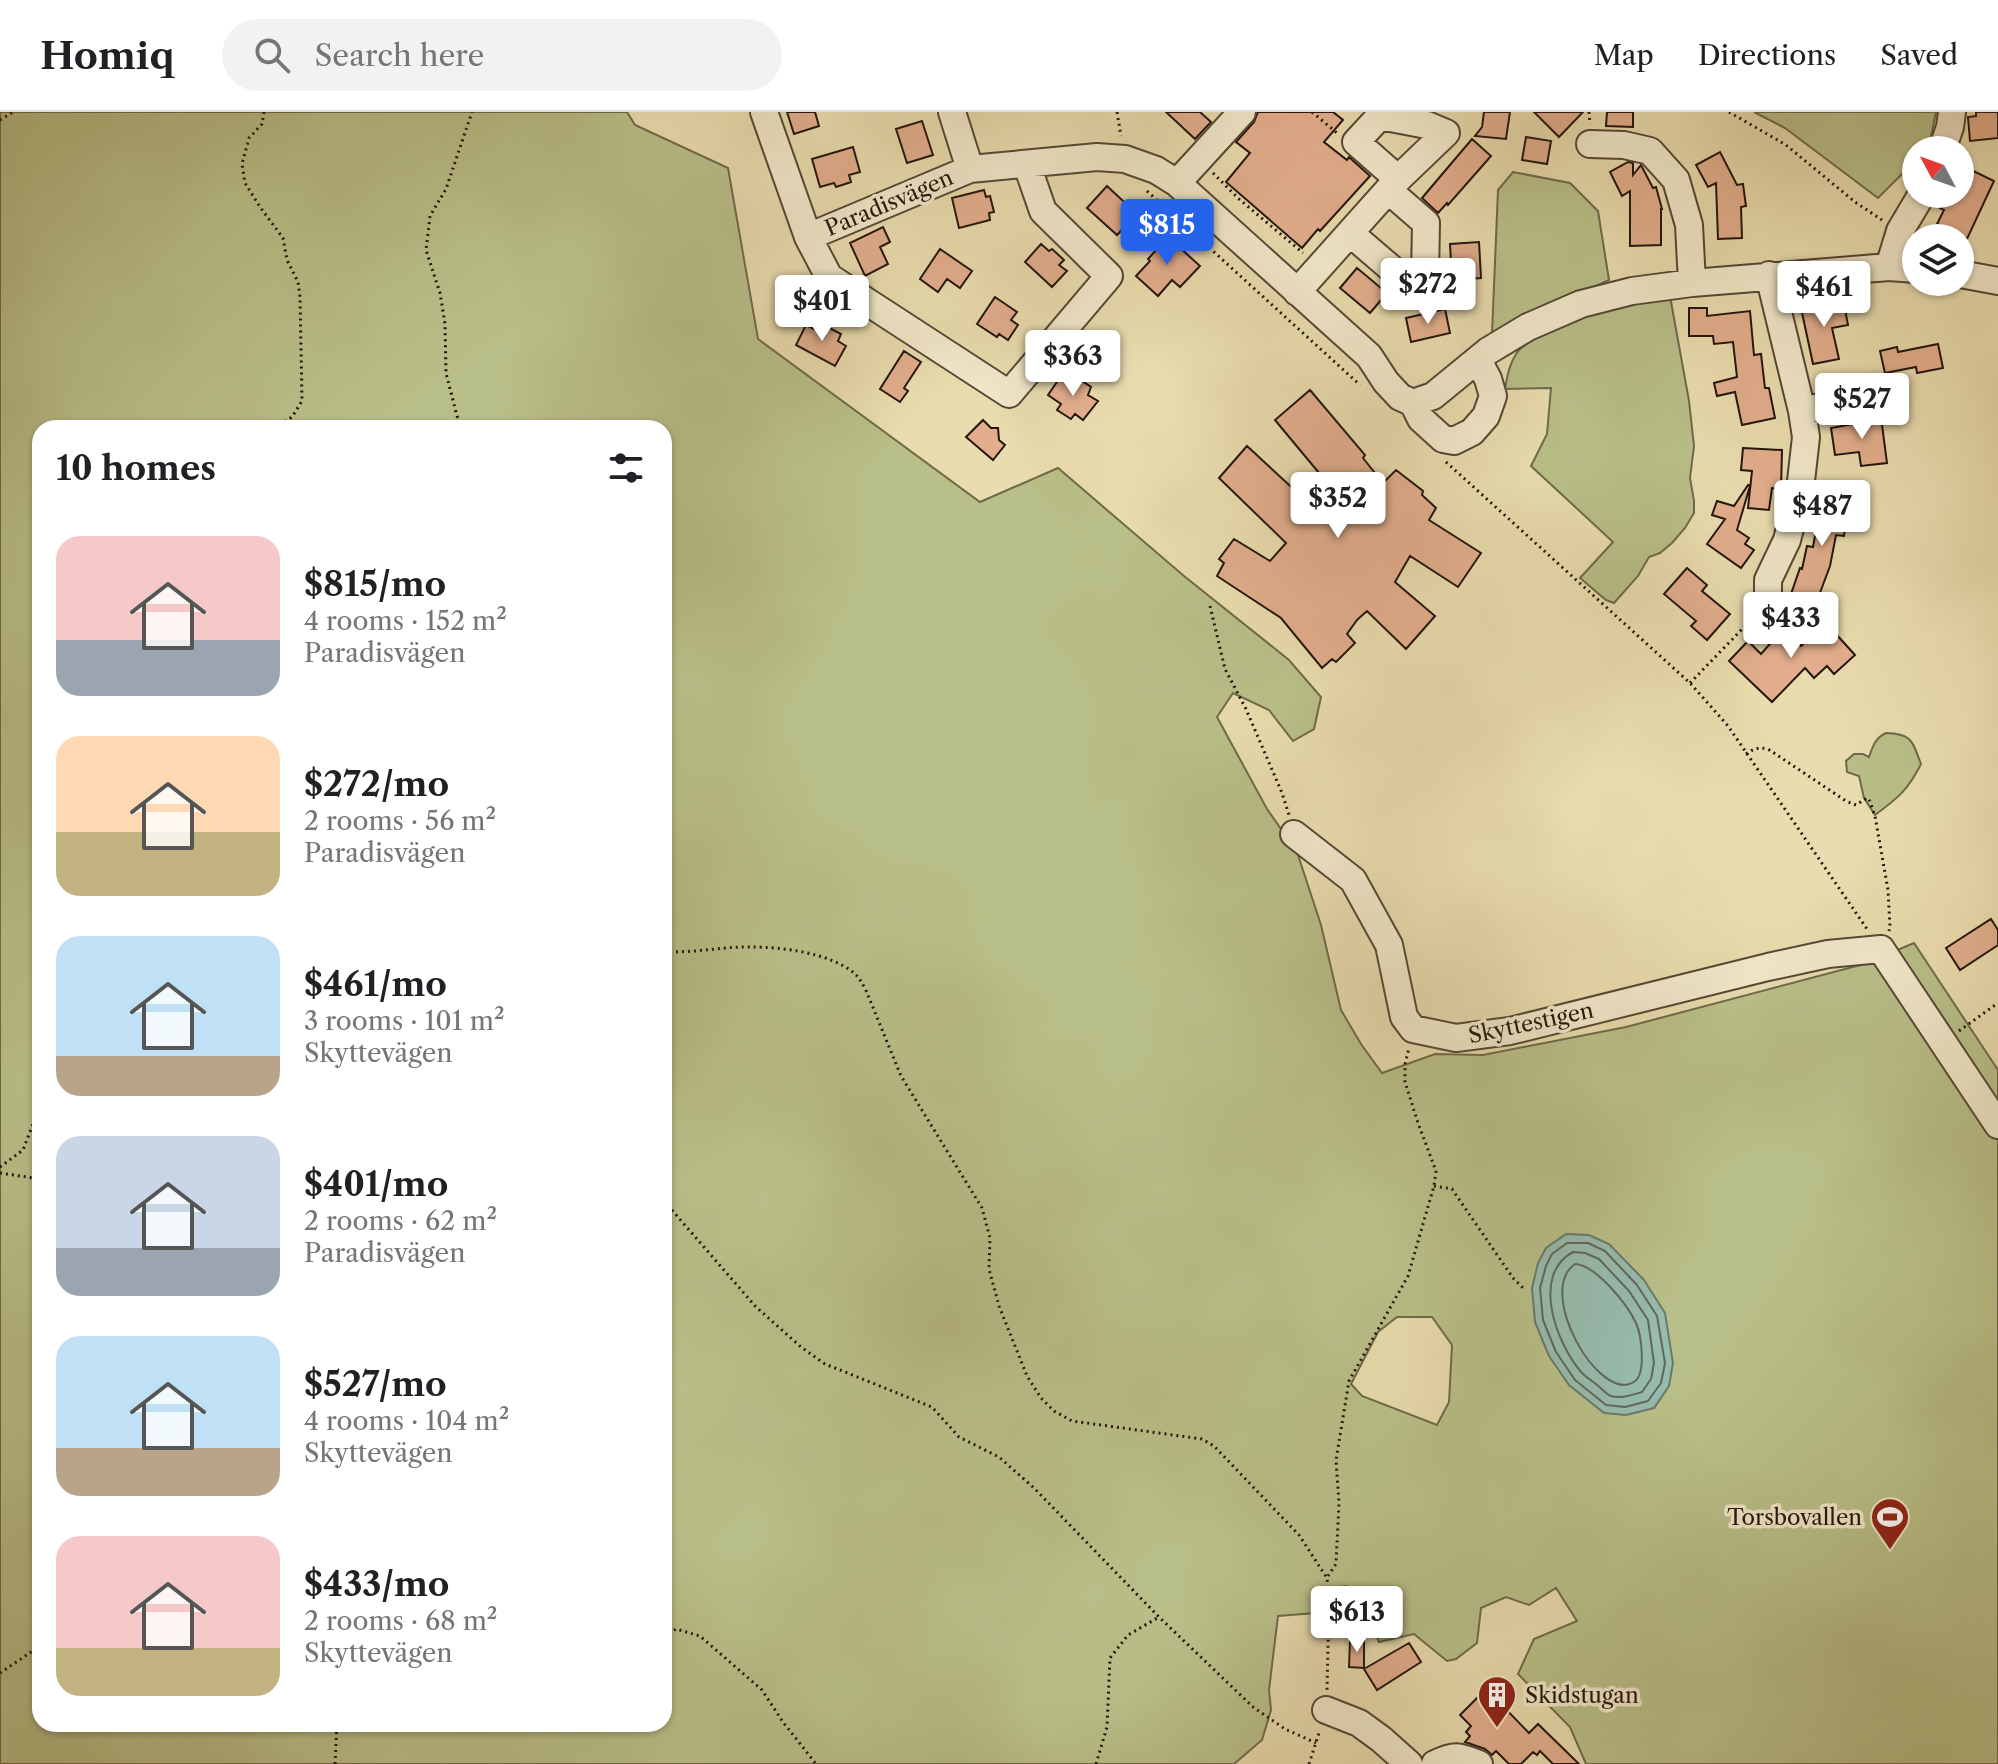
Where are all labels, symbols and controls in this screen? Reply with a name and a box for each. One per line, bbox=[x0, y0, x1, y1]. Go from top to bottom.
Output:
search box bbox=[222, 19, 782, 91]
text: Homiq bbox=[40, 32, 174, 79]
icon: search bbox=[250, 33, 294, 77]
text: Search here bbox=[314, 37, 484, 74]
text: Map bbox=[1594, 38, 1654, 72]
text: Directions bbox=[1698, 38, 1836, 72]
text: Saved bbox=[1880, 38, 1958, 72]
north arrow bbox=[1902, 136, 1974, 208]
map controls bbox=[1902, 136, 1974, 296]
street label: Paradisvägen bbox=[821, 164, 957, 242]
pin: $815 bbox=[1120, 199, 1214, 267]
text: $815 bbox=[1139, 209, 1195, 241]
button: layers bbox=[1902, 224, 1974, 296]
pin: $272 bbox=[1381, 258, 1475, 326]
pin: $461 bbox=[1777, 261, 1871, 329]
text: $272 bbox=[1399, 268, 1457, 300]
text: $461 bbox=[1795, 271, 1853, 303]
pin: $401 bbox=[775, 275, 869, 343]
text: $401 bbox=[793, 285, 851, 317]
pin: $363 bbox=[1026, 330, 1120, 398]
text: $363 bbox=[1043, 340, 1103, 372]
pin: $527 bbox=[1815, 373, 1909, 441]
text: $527 bbox=[1833, 383, 1891, 415]
icon: filters bbox=[604, 446, 648, 490]
text: 10 homes bbox=[56, 447, 216, 489]
pin: $352 bbox=[1291, 472, 1385, 540]
pin: $487 bbox=[1775, 480, 1869, 548]
text: $352 bbox=[1309, 482, 1367, 514]
text: $487 bbox=[1792, 490, 1852, 522]
text: $815/mo bbox=[304, 563, 446, 605]
icon: home bbox=[120, 568, 216, 664]
pin: $433 bbox=[1744, 592, 1838, 660]
text: $433 bbox=[1761, 602, 1821, 634]
text: 4 rooms · 152 m² bbox=[304, 605, 507, 637]
text: Paradisvägen bbox=[304, 637, 465, 669]
text: $272/mo bbox=[304, 763, 449, 805]
icon: home bbox=[120, 768, 216, 864]
text: 2 rooms · 56 m² bbox=[304, 805, 496, 837]
text: Paradisvägen bbox=[304, 837, 465, 869]
text: $461/mo bbox=[304, 963, 447, 1005]
icon: home bbox=[120, 968, 216, 1064]
street label: Skyttestigen bbox=[1466, 997, 1596, 1049]
text: 3 rooms · 101 m² bbox=[304, 1005, 505, 1037]
text: Skyttevägen bbox=[304, 1037, 453, 1069]
text: $401/mo bbox=[304, 1163, 448, 1205]
icon: home bbox=[120, 1168, 216, 1264]
text: 2 rooms · 62 m² bbox=[304, 1205, 497, 1237]
text: Paradisvägen bbox=[304, 1237, 465, 1269]
text: $527/mo bbox=[304, 1363, 447, 1405]
icon: home bbox=[120, 1368, 216, 1464]
text: 4 rooms · 104 m² bbox=[304, 1405, 509, 1437]
text: Skyttevägen bbox=[304, 1437, 453, 1469]
sports icon: Torsbovallen bbox=[1869, 1496, 1911, 1551]
place label: Torsbovallen bbox=[1727, 1504, 1862, 1531]
text: $433/mo bbox=[304, 1563, 449, 1605]
icon: home bbox=[120, 1568, 216, 1664]
pin: $613 bbox=[1310, 1586, 1404, 1654]
text: $613 bbox=[1329, 1596, 1385, 1628]
text: 2 rooms · 68 m² bbox=[304, 1605, 497, 1637]
text: Skyttevägen bbox=[304, 1637, 453, 1669]
building icon: Skidstugan bbox=[1476, 1674, 1518, 1729]
place label: Skidstugan bbox=[1525, 1682, 1639, 1709]

